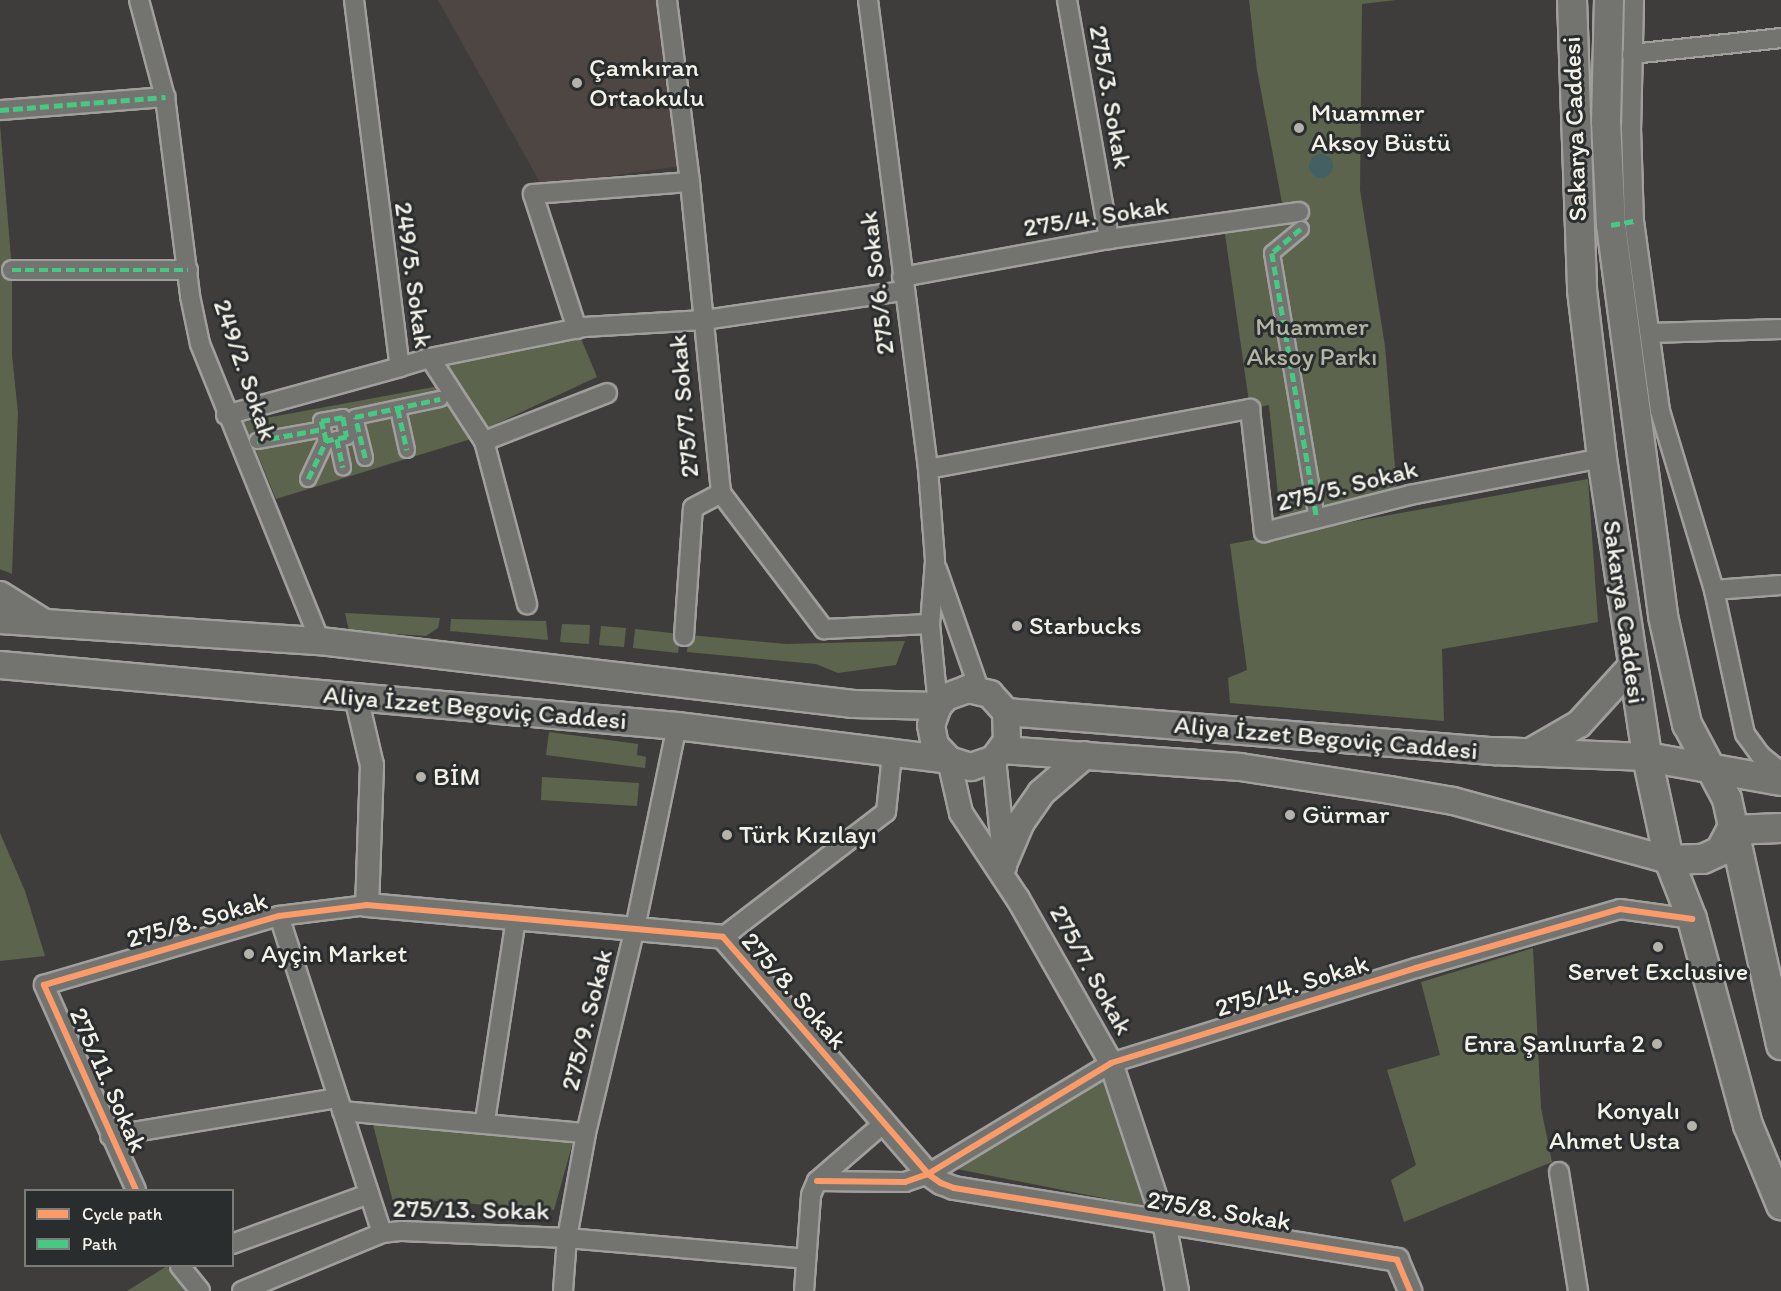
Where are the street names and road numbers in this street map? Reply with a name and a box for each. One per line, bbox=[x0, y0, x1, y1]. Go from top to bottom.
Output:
street label: 275/3. Sokak bbox=[1082, 23, 1138, 171]
street label: Sakarya Caddesi bbox=[1556, 36, 1594, 222]
street label: 275/4. Sokak bbox=[1021, 190, 1171, 244]
street label: 249/5. Sokak bbox=[387, 200, 439, 350]
street label: 275/6. Sokak bbox=[853, 209, 901, 357]
street label: 249/2. Sokak bbox=[206, 295, 284, 445]
street label: 275/7. Sokak bbox=[662, 333, 706, 479]
street label: 275/5. Sokak bbox=[1273, 453, 1421, 519]
street label: Sakarya Caddesi bbox=[1596, 518, 1652, 706]
street label: Aliya İzzet Begoviç Caddesi bbox=[322, 679, 628, 737]
street label: Aliya İzzet Begoviç Caddesi bbox=[1173, 709, 1479, 767]
street label: 275/8. Sokak bbox=[123, 885, 271, 955]
street label: 275/7. Sokak bbox=[1043, 900, 1139, 1040]
street label: 275/8. Sokak bbox=[735, 926, 853, 1056]
street label: 275/9. Sokak bbox=[554, 946, 620, 1094]
street label: 275/14. Sokak bbox=[1212, 948, 1372, 1024]
street label: 275/11. Sokak bbox=[62, 1003, 154, 1157]
street label: 275/8. Sokak bbox=[1145, 1184, 1293, 1238]
street label: 275/13. Sokak bbox=[392, 1193, 550, 1227]

